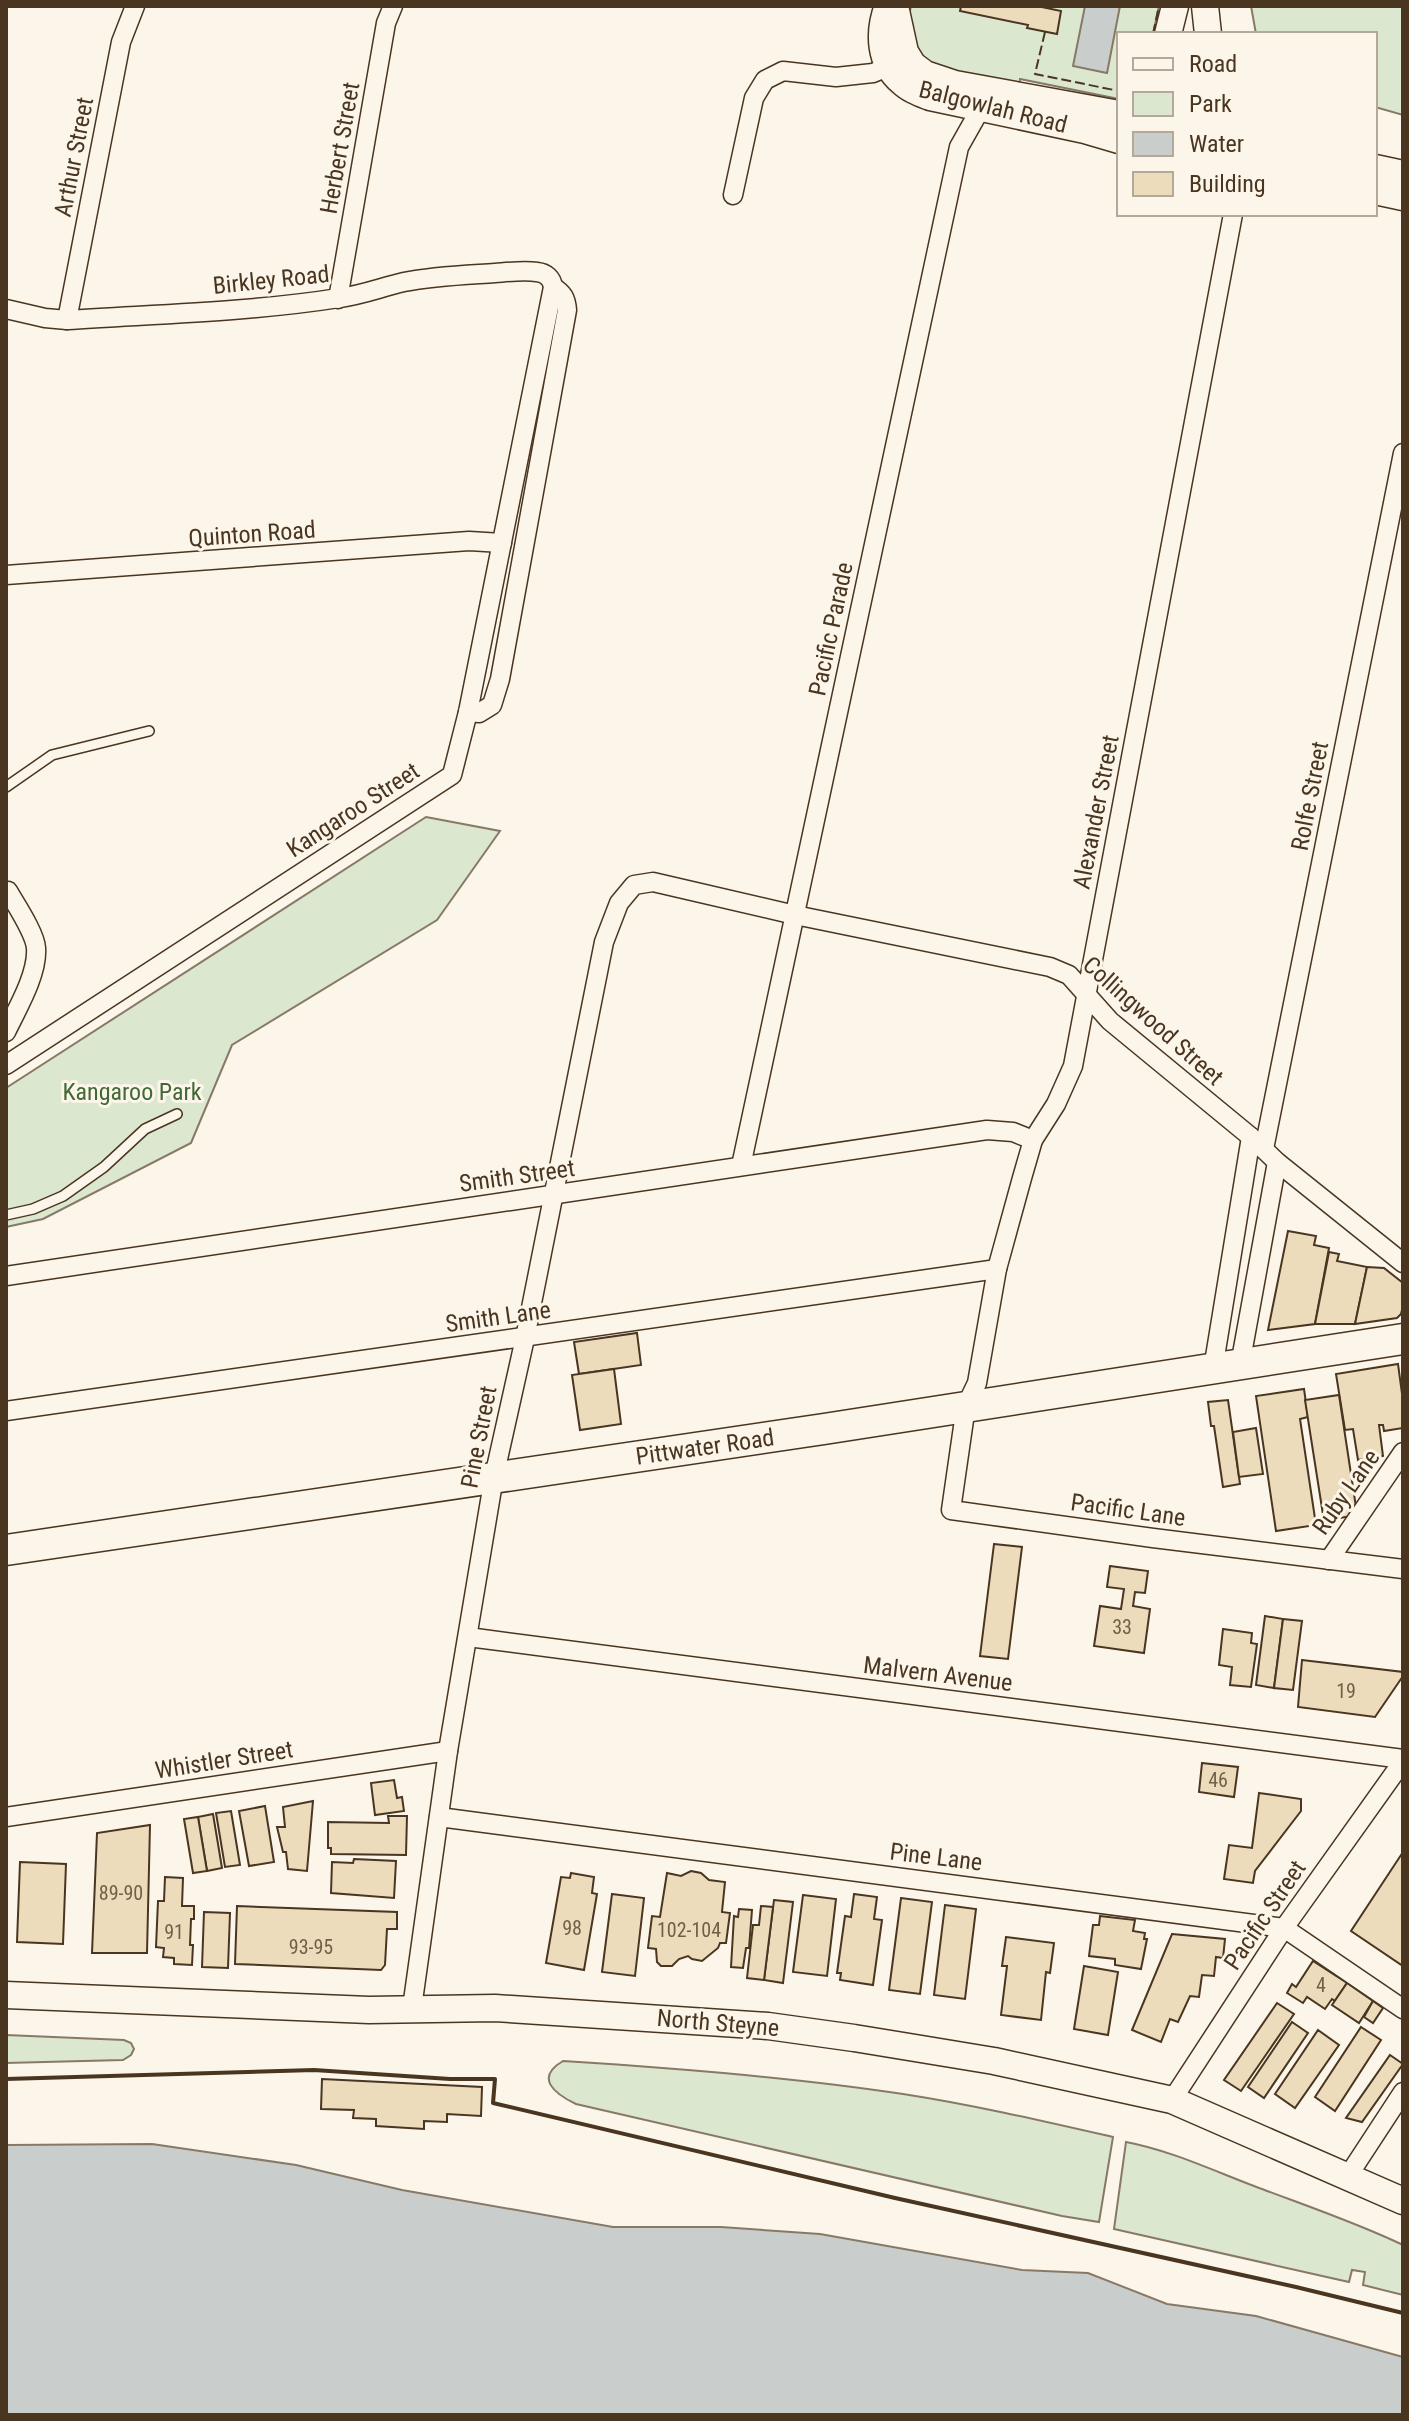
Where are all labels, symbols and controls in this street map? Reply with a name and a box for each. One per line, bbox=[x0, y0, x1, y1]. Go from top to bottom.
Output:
legend bbox=[1117, 32, 1377, 216]
text: Road bbox=[1189, 50, 1237, 78]
street label: Balgowlah Road bbox=[916, 75, 1070, 139]
street label: Herbert Street bbox=[315, 80, 365, 216]
text: Park bbox=[1189, 90, 1232, 118]
street label: Arthur Street bbox=[49, 95, 99, 219]
text: Water bbox=[1189, 130, 1244, 158]
text: Building bbox=[1189, 170, 1266, 198]
street label: Birkley Road bbox=[211, 260, 331, 300]
street label: Quinton Road bbox=[187, 516, 317, 552]
street label: Pacific Parade bbox=[803, 560, 859, 698]
street label: Alexander Street bbox=[1067, 733, 1125, 891]
street label: Rolfe Street bbox=[1286, 739, 1334, 853]
street label: Kangaroo Street bbox=[281, 757, 425, 863]
street label: Collingwood Street bbox=[1077, 951, 1229, 1091]
park label: Kangaroo Park bbox=[62, 1078, 202, 1106]
street label: Smith Street bbox=[457, 1154, 577, 1198]
street label: Smith Lane bbox=[444, 1296, 552, 1338]
street label: Pine Street bbox=[455, 1384, 503, 1490]
street label: Pittwater Road bbox=[634, 1423, 776, 1471]
street label: Ruby Lane bbox=[1307, 1444, 1385, 1540]
street label: Pacific Lane bbox=[1069, 1488, 1187, 1532]
house number: 33 bbox=[1112, 1615, 1132, 1639]
street label: Malvern Avenue bbox=[862, 1651, 1014, 1697]
house number: 19 bbox=[1336, 1679, 1356, 1703]
street label: Whistler Street bbox=[153, 1735, 295, 1785]
house number: 46 bbox=[1208, 1768, 1228, 1792]
street label: Pine Lane bbox=[888, 1837, 984, 1877]
street label: Pacific Street bbox=[1218, 1855, 1312, 1975]
house number: 89-90 bbox=[99, 1881, 143, 1905]
house number: 98 bbox=[562, 1916, 582, 1940]
house number: 102-104 bbox=[657, 1918, 721, 1942]
house number: 91 bbox=[164, 1920, 184, 1944]
house number: 93-95 bbox=[289, 1935, 333, 1959]
house number: 4 bbox=[1316, 1973, 1326, 1997]
street label: North Steyne bbox=[656, 2004, 780, 2042]

